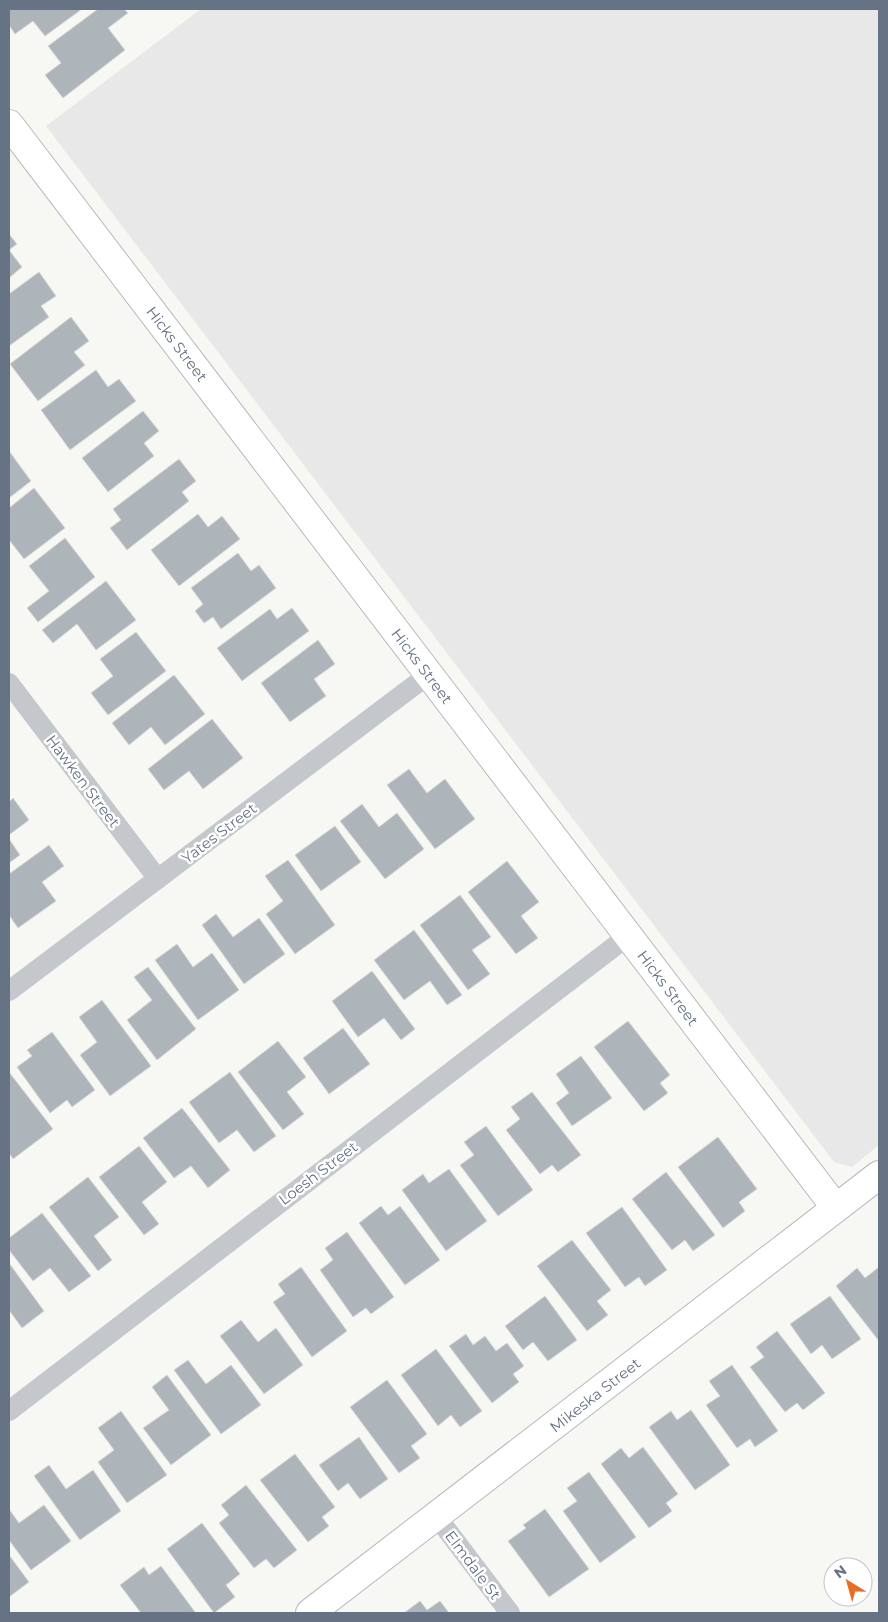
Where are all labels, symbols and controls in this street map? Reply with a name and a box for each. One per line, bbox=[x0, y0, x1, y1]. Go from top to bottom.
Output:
street label: Hicks Street bbox=[142, 302, 212, 386]
street label: Hicks Street bbox=[387, 624, 457, 708]
street label: Hawken Street bbox=[42, 731, 124, 831]
street label: Yates Street bbox=[178, 799, 260, 867]
street label: Hicks Street bbox=[633, 946, 703, 1030]
street label: Loesh Street bbox=[275, 1137, 361, 1209]
street label: Mikeska Street bbox=[546, 1354, 644, 1436]
street label: Elmdale St bbox=[441, 1527, 505, 1603]
north arrow bbox=[823, 1557, 873, 1607]
text: N bbox=[830, 1561, 850, 1582]

